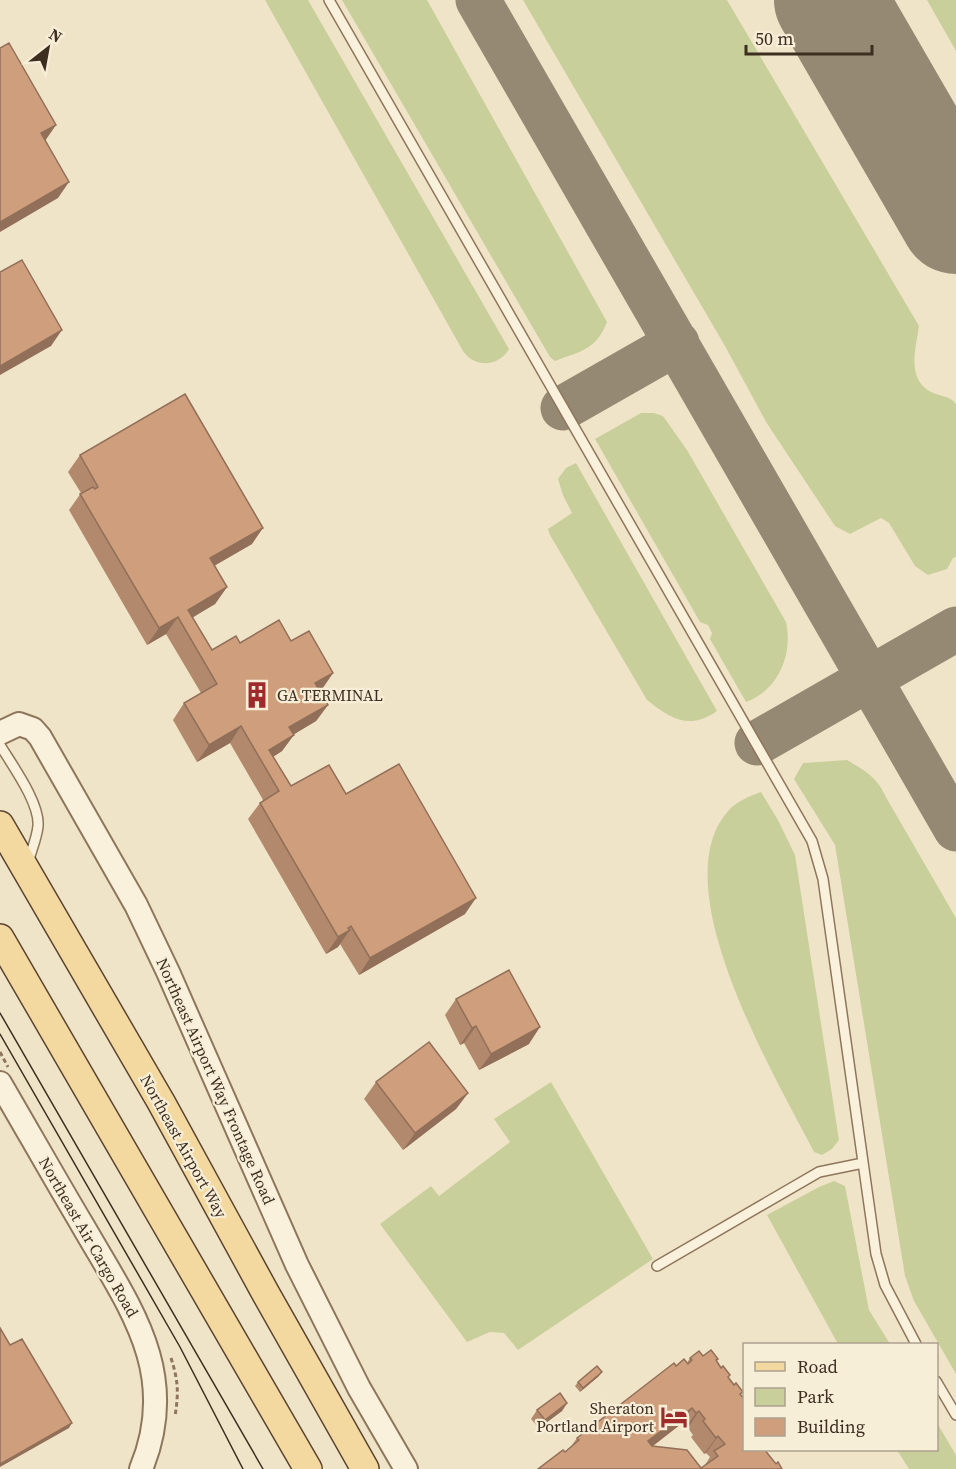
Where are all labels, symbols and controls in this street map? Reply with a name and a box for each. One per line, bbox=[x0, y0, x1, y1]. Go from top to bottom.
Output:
north arrow bbox=[18, 18, 78, 78]
scale bar bbox=[746, 18, 872, 56]
text: N bbox=[45, 23, 67, 48]
text: 50 m bbox=[755, 26, 793, 51]
building icon: GA TERMINAL bbox=[242, 680, 272, 710]
place label: GA TERMINAL bbox=[277, 684, 383, 706]
street label: Northeast Airport Way Frontage Road bbox=[153, 955, 279, 1207]
street label: Northeast Airport Way bbox=[137, 1071, 231, 1221]
street label: Northeast Air Cargo Road bbox=[34, 1153, 144, 1321]
legend bbox=[743, 1343, 938, 1451]
text: Road bbox=[797, 1354, 838, 1379]
text: Park bbox=[797, 1384, 834, 1409]
place label: Sheraton Portland Airport bbox=[536, 1397, 655, 1437]
hotel icon: Sheraton Portland Airport bbox=[659, 1402, 689, 1432]
text: Building bbox=[797, 1414, 865, 1439]

